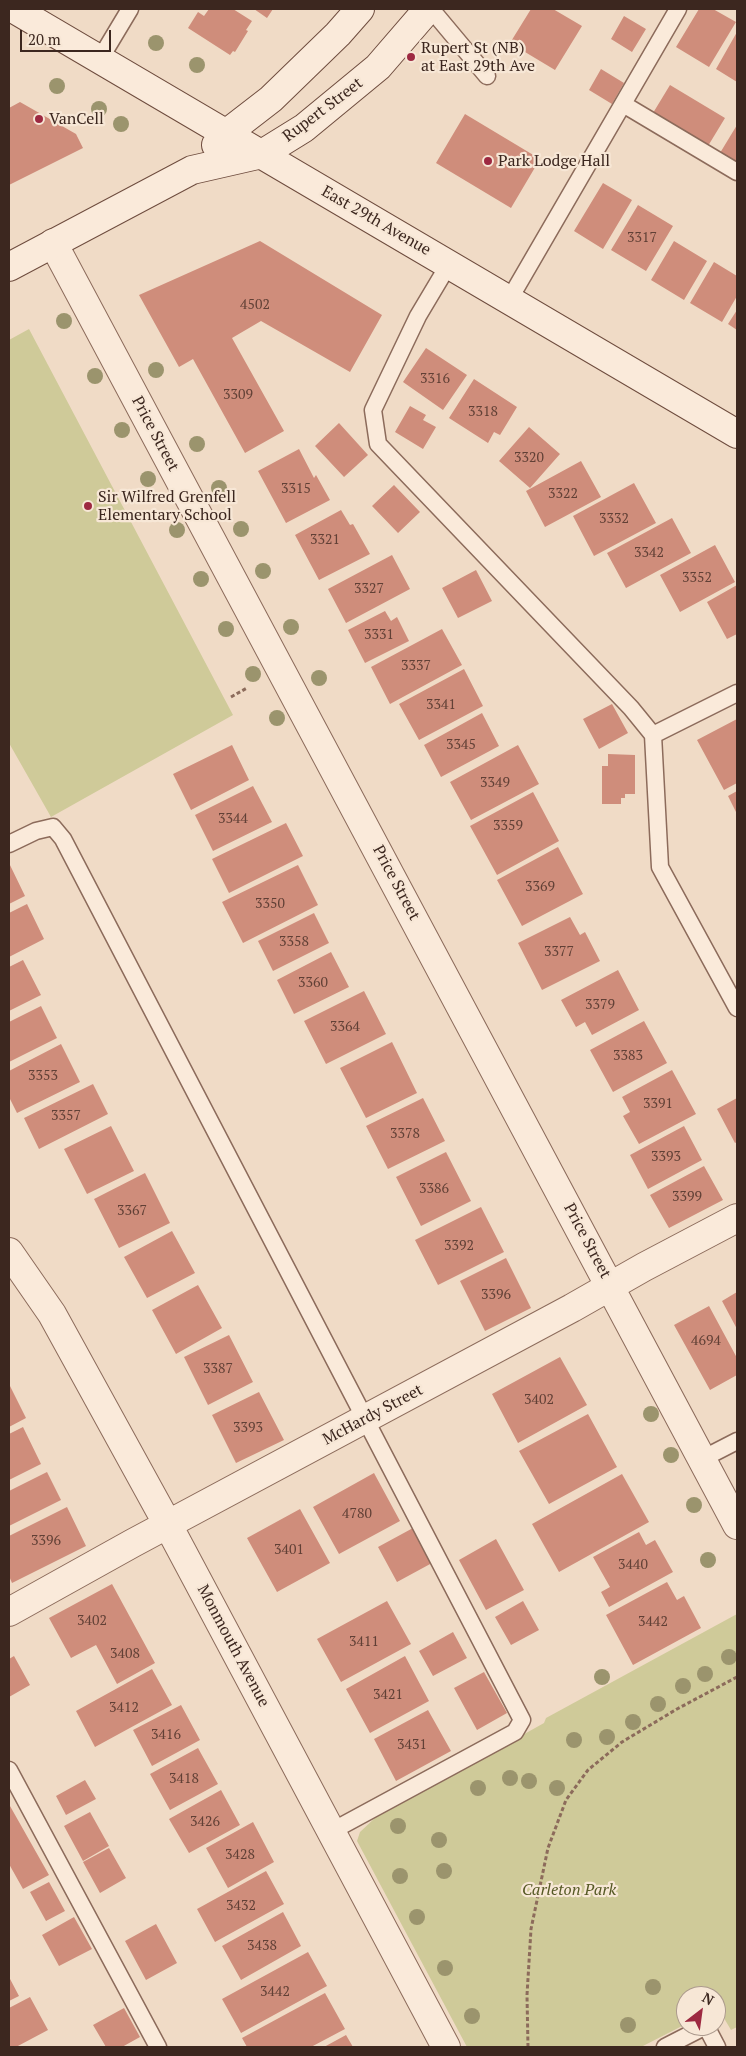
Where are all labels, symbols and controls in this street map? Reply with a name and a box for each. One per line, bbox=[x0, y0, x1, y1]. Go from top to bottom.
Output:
scale bar bbox=[22, 20, 114, 52]
text: 20 m bbox=[28, 29, 61, 49]
place label: Rupert St (NB) at East 29th Ave bbox=[421, 38, 535, 76]
marker: Rupert St (NB) at East 29th Ave bbox=[405, 51, 417, 63]
street label: Rupert Street bbox=[279, 74, 367, 146]
place label: VanCell bbox=[49, 109, 104, 129]
marker: VanCell bbox=[33, 113, 45, 125]
place label: Park Lodge Hall bbox=[498, 151, 610, 171]
marker: Park Lodge Hall bbox=[482, 155, 494, 167]
street label: East 29th Avenue bbox=[318, 182, 434, 260]
house number: 3317 bbox=[627, 230, 657, 246]
house number: 4502 bbox=[240, 297, 270, 313]
house number: 3316 bbox=[420, 371, 450, 387]
house number: 3309 bbox=[223, 387, 253, 403]
street label: Price Street bbox=[127, 393, 183, 475]
house number: 3318 bbox=[468, 404, 498, 420]
house number: 3320 bbox=[514, 450, 544, 466]
house number: 3315 bbox=[281, 481, 311, 497]
house number: 3322 bbox=[548, 486, 578, 502]
place label: Sir Wilfred Grenfell Elementary School bbox=[98, 487, 236, 525]
marker: Sir Wilfred Grenfell Elementary School bbox=[82, 500, 94, 512]
house number: 3332 bbox=[599, 511, 629, 527]
house number: 3321 bbox=[310, 532, 340, 548]
house number: 3342 bbox=[634, 545, 664, 561]
house number: 3352 bbox=[682, 570, 712, 586]
house number: 3327 bbox=[354, 581, 384, 597]
house number: 3331 bbox=[364, 627, 394, 643]
house number: 3337 bbox=[401, 658, 431, 674]
house number: 3341 bbox=[426, 697, 456, 713]
house number: 3345 bbox=[446, 737, 476, 753]
house number: 3349 bbox=[480, 775, 510, 791]
house number: 3344 bbox=[218, 811, 248, 827]
house number: 3359 bbox=[493, 818, 523, 834]
street label: Price Street bbox=[368, 842, 424, 924]
house number: 3369 bbox=[525, 879, 555, 895]
house number: 3350 bbox=[255, 896, 285, 912]
house number: 3358 bbox=[279, 934, 309, 950]
house number: 3377 bbox=[544, 944, 574, 960]
house number: 3360 bbox=[298, 975, 328, 991]
house number: 3379 bbox=[585, 997, 615, 1013]
house number: 3364 bbox=[330, 1019, 360, 1035]
house number: 3383 bbox=[613, 1048, 643, 1064]
house number: 3353 bbox=[28, 1068, 58, 1084]
house number: 3391 bbox=[643, 1096, 673, 1112]
house number: 3357 bbox=[51, 1108, 81, 1124]
house number: 3378 bbox=[390, 1126, 420, 1142]
house number: 3393 bbox=[651, 1149, 681, 1165]
house number: 3386 bbox=[419, 1181, 449, 1197]
house number: 3399 bbox=[672, 1189, 702, 1205]
street label: Price Street bbox=[559, 1200, 615, 1282]
house number: 3367 bbox=[117, 1203, 147, 1219]
house number: 3392 bbox=[444, 1238, 474, 1254]
house number: 3396 bbox=[481, 1287, 511, 1303]
house number: 4694 bbox=[691, 1333, 721, 1349]
house number: 3387 bbox=[203, 1361, 233, 1377]
street label: McHardy Street bbox=[320, 1381, 426, 1449]
house number: 3402 bbox=[524, 1392, 554, 1408]
house number: 3393 bbox=[233, 1420, 263, 1436]
house number: 4780 bbox=[342, 1506, 372, 1522]
house number: 3396 bbox=[31, 1533, 61, 1549]
house number: 3401 bbox=[274, 1542, 304, 1558]
house number: 3440 bbox=[618, 1557, 648, 1573]
street label: Monmouth Avenue bbox=[193, 1582, 273, 1710]
house number: 3402 bbox=[77, 1613, 107, 1629]
house number: 3442 bbox=[638, 1614, 668, 1630]
house number: 3411 bbox=[349, 1634, 379, 1650]
house number: 3408 bbox=[110, 1646, 140, 1662]
house number: 3421 bbox=[373, 1687, 403, 1703]
house number: 3412 bbox=[109, 1700, 139, 1716]
house number: 3416 bbox=[151, 1727, 181, 1743]
house number: 3431 bbox=[397, 1737, 427, 1753]
house number: 3418 bbox=[169, 1771, 199, 1787]
house number: 3426 bbox=[190, 1814, 220, 1830]
house number: 3428 bbox=[225, 1847, 255, 1863]
park label: Carleton Park bbox=[522, 1880, 616, 1900]
house number: 3432 bbox=[226, 1898, 256, 1914]
house number: 3438 bbox=[247, 1938, 277, 1954]
house number: 3442 bbox=[260, 1984, 290, 2000]
north arrow bbox=[676, 1986, 726, 2036]
text: N bbox=[699, 1988, 718, 2009]

